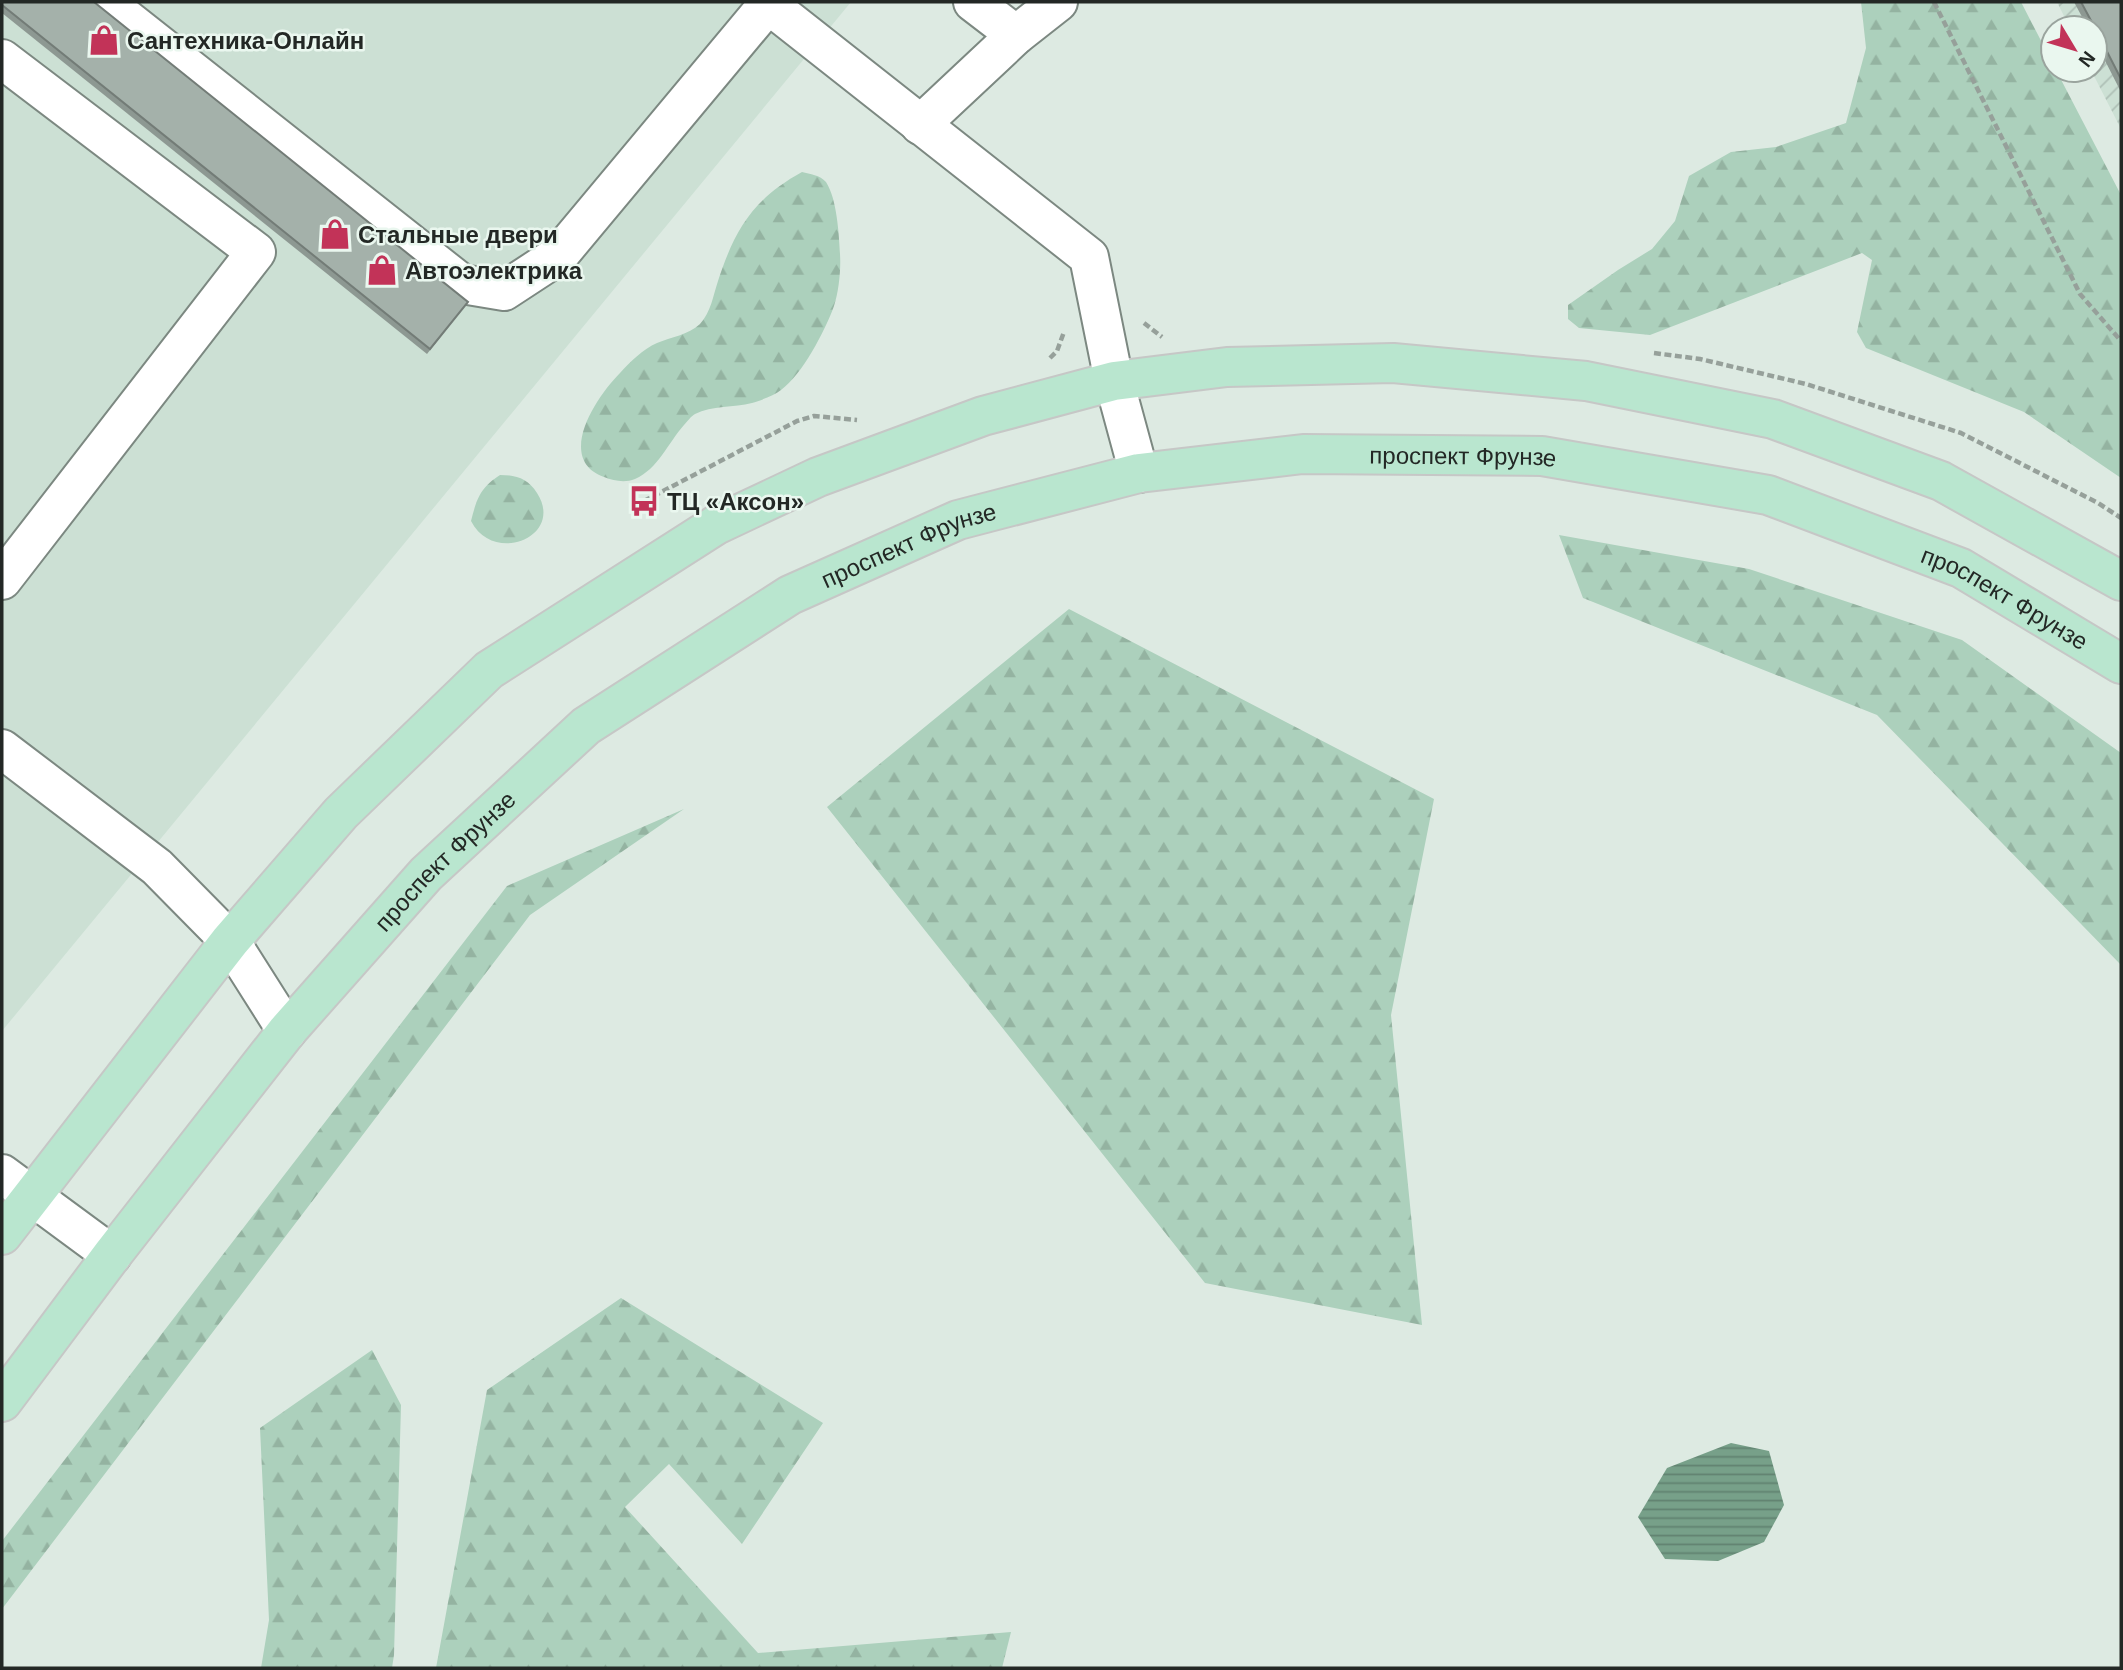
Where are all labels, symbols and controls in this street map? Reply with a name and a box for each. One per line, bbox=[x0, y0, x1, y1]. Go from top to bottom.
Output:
north arrow bbox=[2039, 14, 2109, 84]
shop icon: Сантехника-Онлайн bbox=[87, 23, 121, 57]
place label: Сантехника-Онлайн bbox=[127, 27, 364, 54]
text: N bbox=[2075, 47, 2100, 71]
shop icon: Стальные двери bbox=[318, 217, 352, 251]
place label: Стальные двери bbox=[358, 221, 558, 248]
shop icon: Автоэлектрика bbox=[365, 253, 399, 287]
place label: Автоэлектрика bbox=[405, 257, 583, 284]
street label: проспект Фрунзе bbox=[1369, 441, 1559, 472]
bus stop icon: ТЦ «Аксон» bbox=[627, 484, 661, 518]
place label: ТЦ «Аксон» bbox=[667, 488, 804, 515]
street label: проспект Фрунзе bbox=[817, 497, 999, 593]
street label: проспект Фрунзе bbox=[1918, 541, 2093, 655]
street label: проспект Фрунзе bbox=[369, 785, 520, 936]

